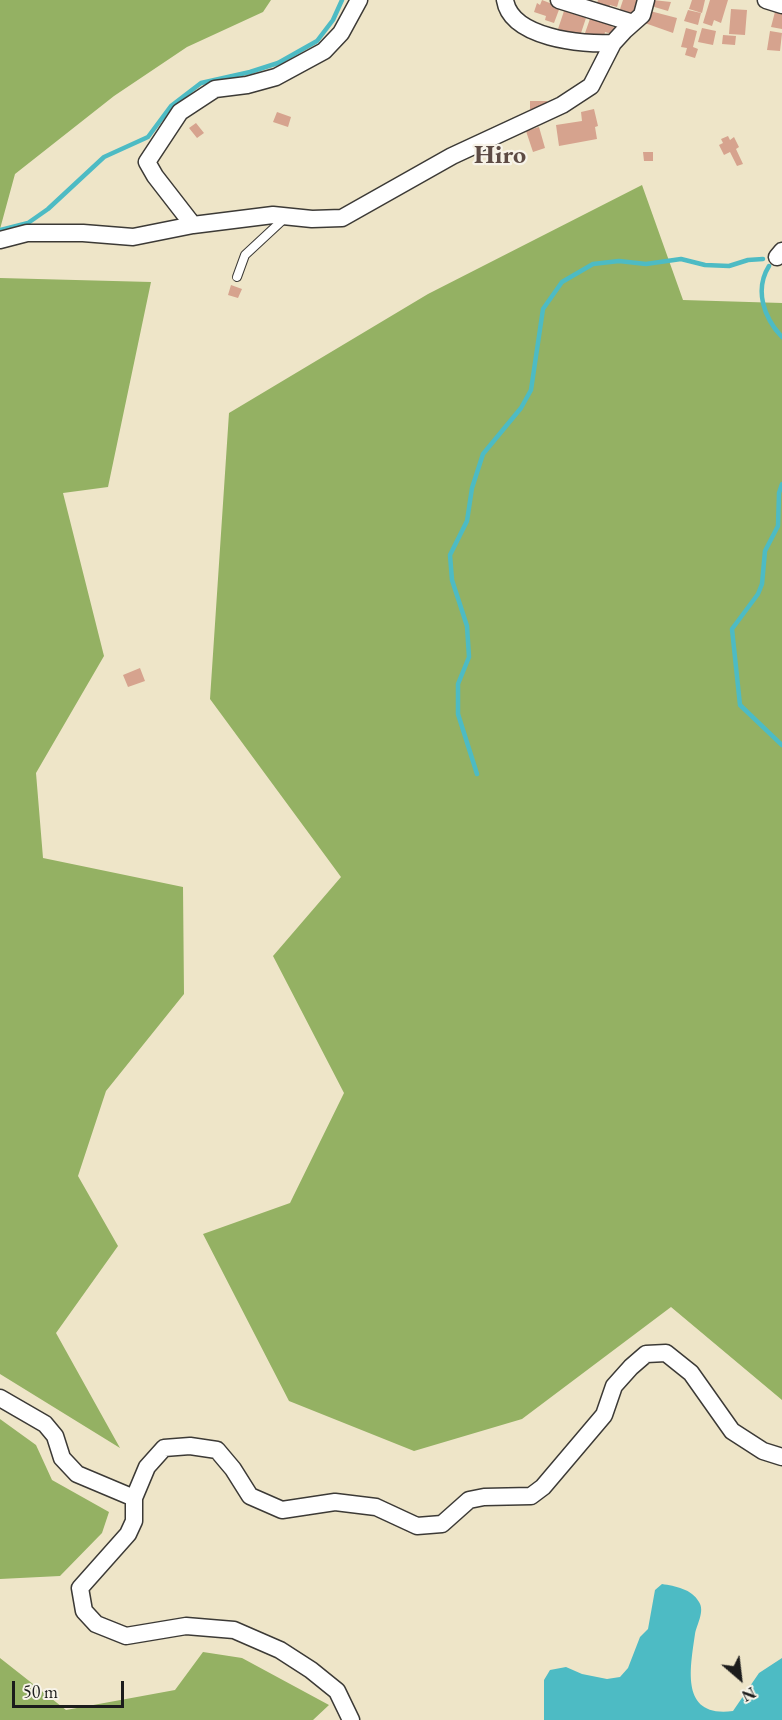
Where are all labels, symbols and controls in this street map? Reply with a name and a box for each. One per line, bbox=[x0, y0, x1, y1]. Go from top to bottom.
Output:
district label: Hiro bbox=[474, 140, 526, 172]
north arrow bbox=[710, 1648, 770, 1708]
scale bar bbox=[15, 1669, 128, 1707]
text: 50 m bbox=[23, 1680, 58, 1703]
text: N bbox=[738, 1682, 759, 1707]

